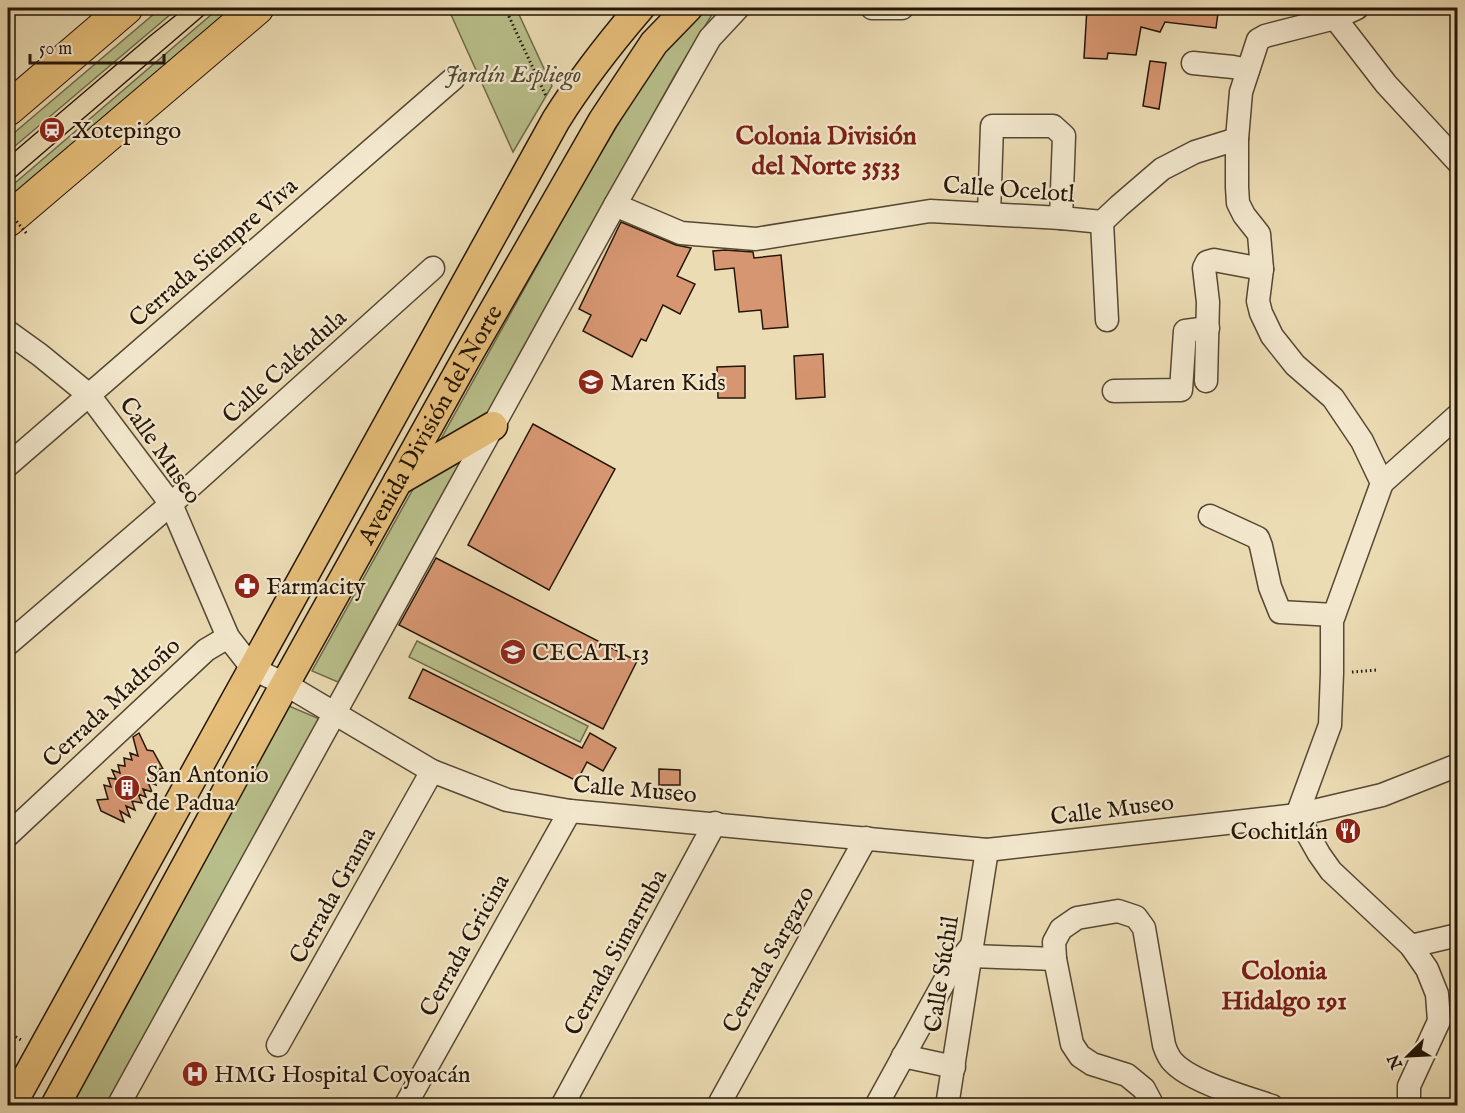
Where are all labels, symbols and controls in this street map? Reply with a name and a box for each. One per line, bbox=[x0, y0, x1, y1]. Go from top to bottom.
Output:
scale bar bbox=[30, 27, 164, 65]
text: 50 m bbox=[39, 38, 72, 61]
park label: Jardín Espliego bbox=[445, 60, 581, 91]
station icon: Xotepingo bbox=[37, 115, 67, 145]
place label: Xotepingo bbox=[72, 116, 181, 147]
district label: Colonia División del Norte 3533 bbox=[735, 120, 917, 183]
street label: Calle Ocelotl bbox=[942, 170, 1076, 211]
street label: Cerrada Siempre Viva bbox=[123, 171, 305, 335]
street label: Avenida División del Norte bbox=[351, 300, 511, 551]
street label: Calle Caléndula bbox=[216, 303, 354, 431]
school or university icon: Maren Kids bbox=[576, 367, 606, 397]
place label: Maren Kids bbox=[610, 368, 726, 399]
street label: Calle Museo bbox=[112, 391, 208, 511]
pharmacy icon: Farmacity bbox=[232, 571, 262, 601]
place label: Farmacity bbox=[266, 572, 366, 603]
street label: Cerrada Madroño bbox=[36, 631, 188, 775]
school or university icon: CECATI 13 bbox=[498, 637, 528, 667]
place label: CECATI 13 bbox=[532, 638, 649, 669]
place label: San Antonio de Padua bbox=[146, 760, 269, 819]
street label: Calle Museo bbox=[572, 770, 698, 811]
building icon: San Antonio de Padua bbox=[112, 773, 142, 803]
street label: Calle Museo bbox=[1049, 788, 1176, 833]
restaurant icon: Cochitlán bbox=[1333, 816, 1363, 846]
place label: Cochitlán bbox=[1231, 817, 1328, 848]
street label: Cerrada Grama bbox=[283, 821, 384, 970]
street label: Cerrada Simarruba bbox=[558, 864, 675, 1041]
street label: Cerrada Gricina bbox=[413, 868, 518, 1023]
street label: Cerrada Sargazo bbox=[716, 881, 823, 1039]
street label: Calle Súchil bbox=[918, 913, 967, 1035]
district label: Colonia Hidalgo 191 bbox=[1221, 955, 1347, 1018]
north arrow bbox=[1378, 1026, 1438, 1086]
text: N bbox=[1384, 1051, 1408, 1073]
hospital icon: HMG Hospital Coyoacán bbox=[180, 1059, 210, 1089]
place label: HMG Hospital Coyoacán bbox=[214, 1060, 471, 1091]

